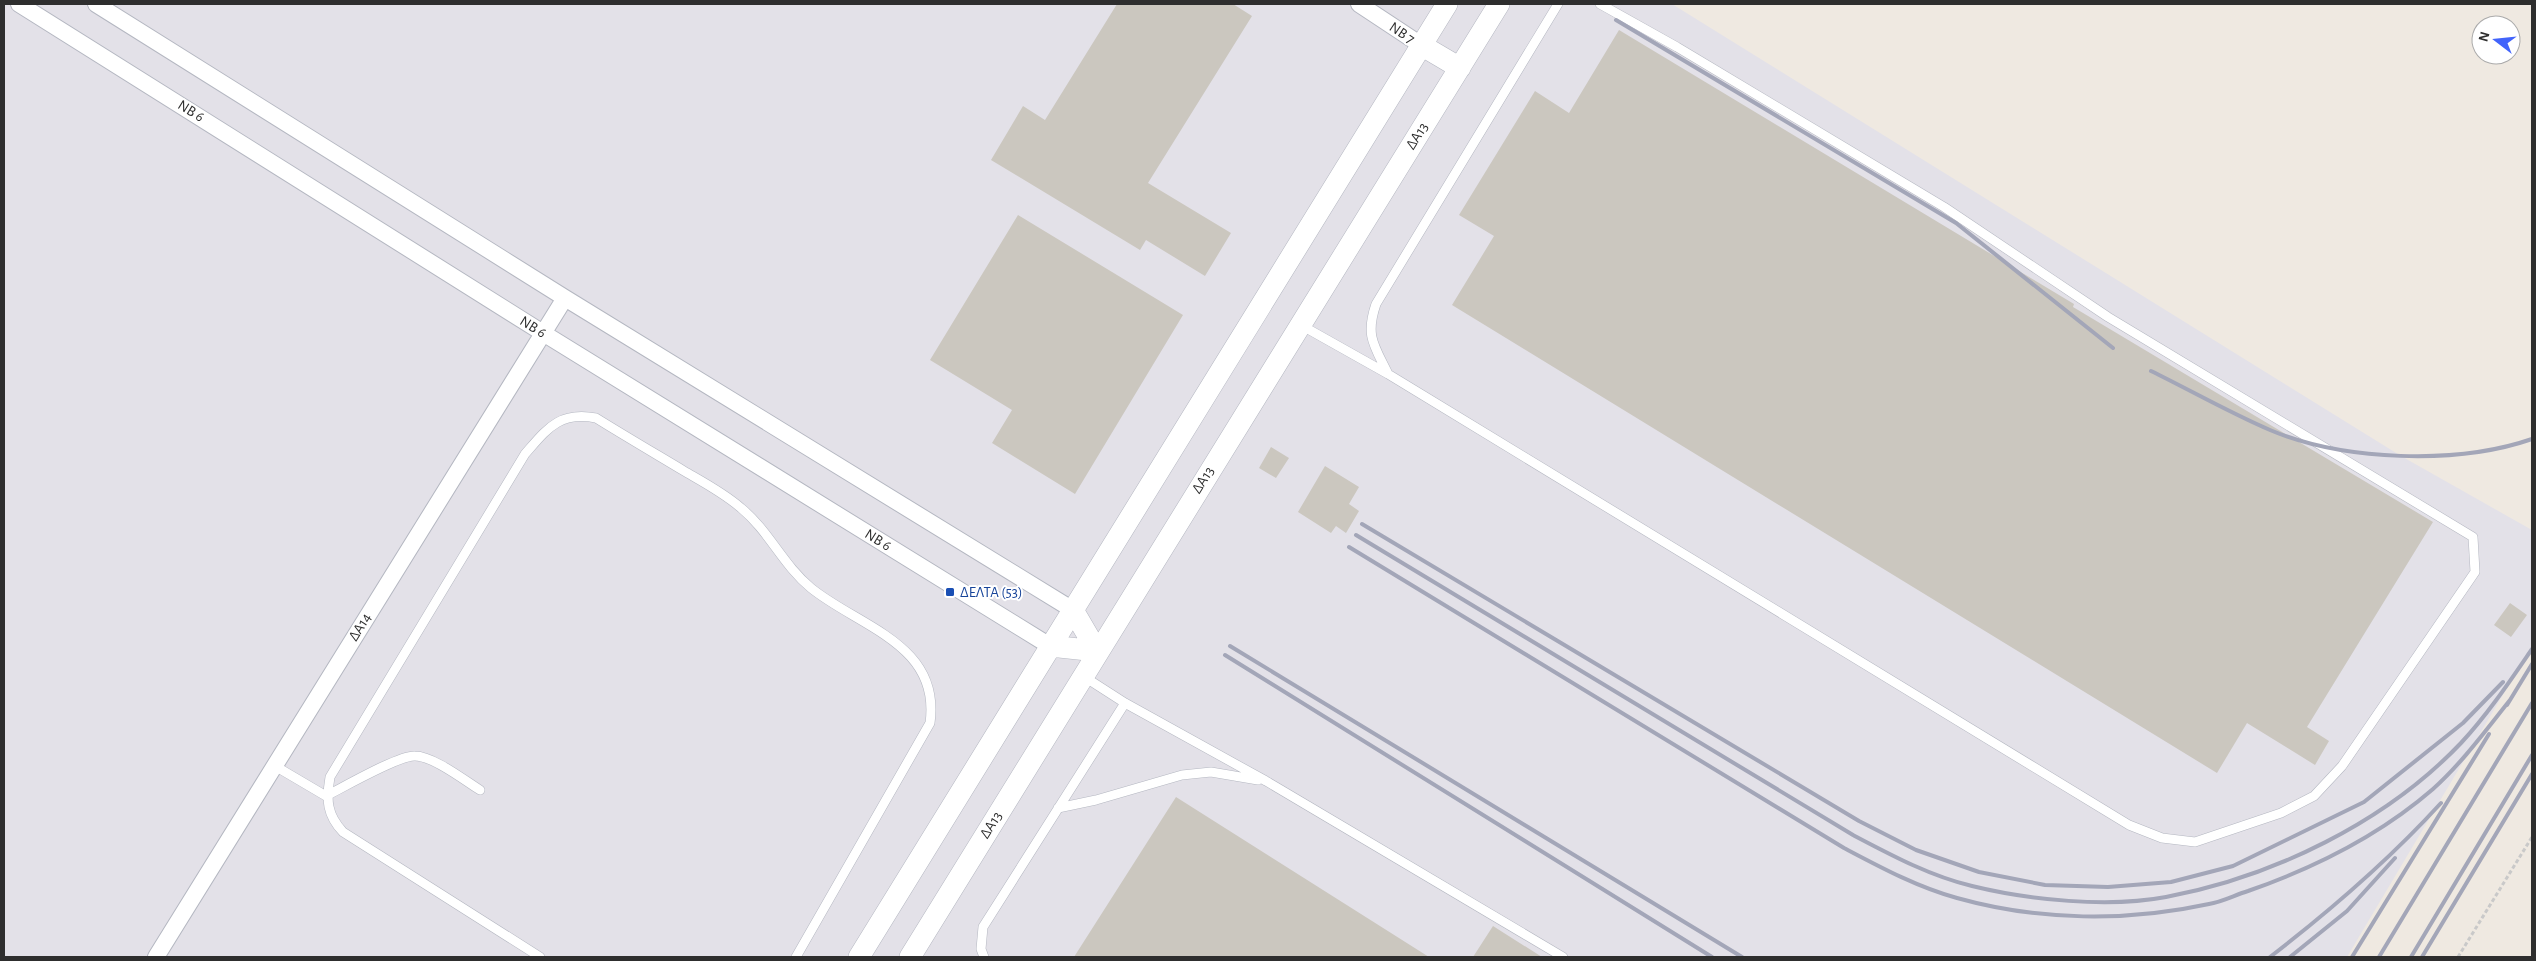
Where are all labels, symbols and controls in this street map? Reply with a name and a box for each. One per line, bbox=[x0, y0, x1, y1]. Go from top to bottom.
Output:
north arrow bbox=[2471, 15, 2521, 65]
street label: ΝΒ 7 bbox=[1387, 19, 1417, 47]
text: N bbox=[2476, 30, 2493, 43]
street label: ΝΒ 6 bbox=[175, 97, 207, 125]
street label: ΔΑ13 bbox=[1403, 120, 1431, 152]
street label: ΝΒ 6 bbox=[517, 313, 549, 341]
street label: ΔΑ13 bbox=[1189, 464, 1217, 496]
street label: ΝΒ 6 bbox=[862, 526, 894, 554]
place label: ΔΕΛΤΑ (53) bbox=[960, 585, 1023, 600]
marker: ΔΕΛΤΑ (53) bbox=[944, 586, 956, 598]
street label: ΔΑ14 bbox=[346, 610, 374, 644]
street label: ΔΑ13 bbox=[977, 809, 1005, 841]

